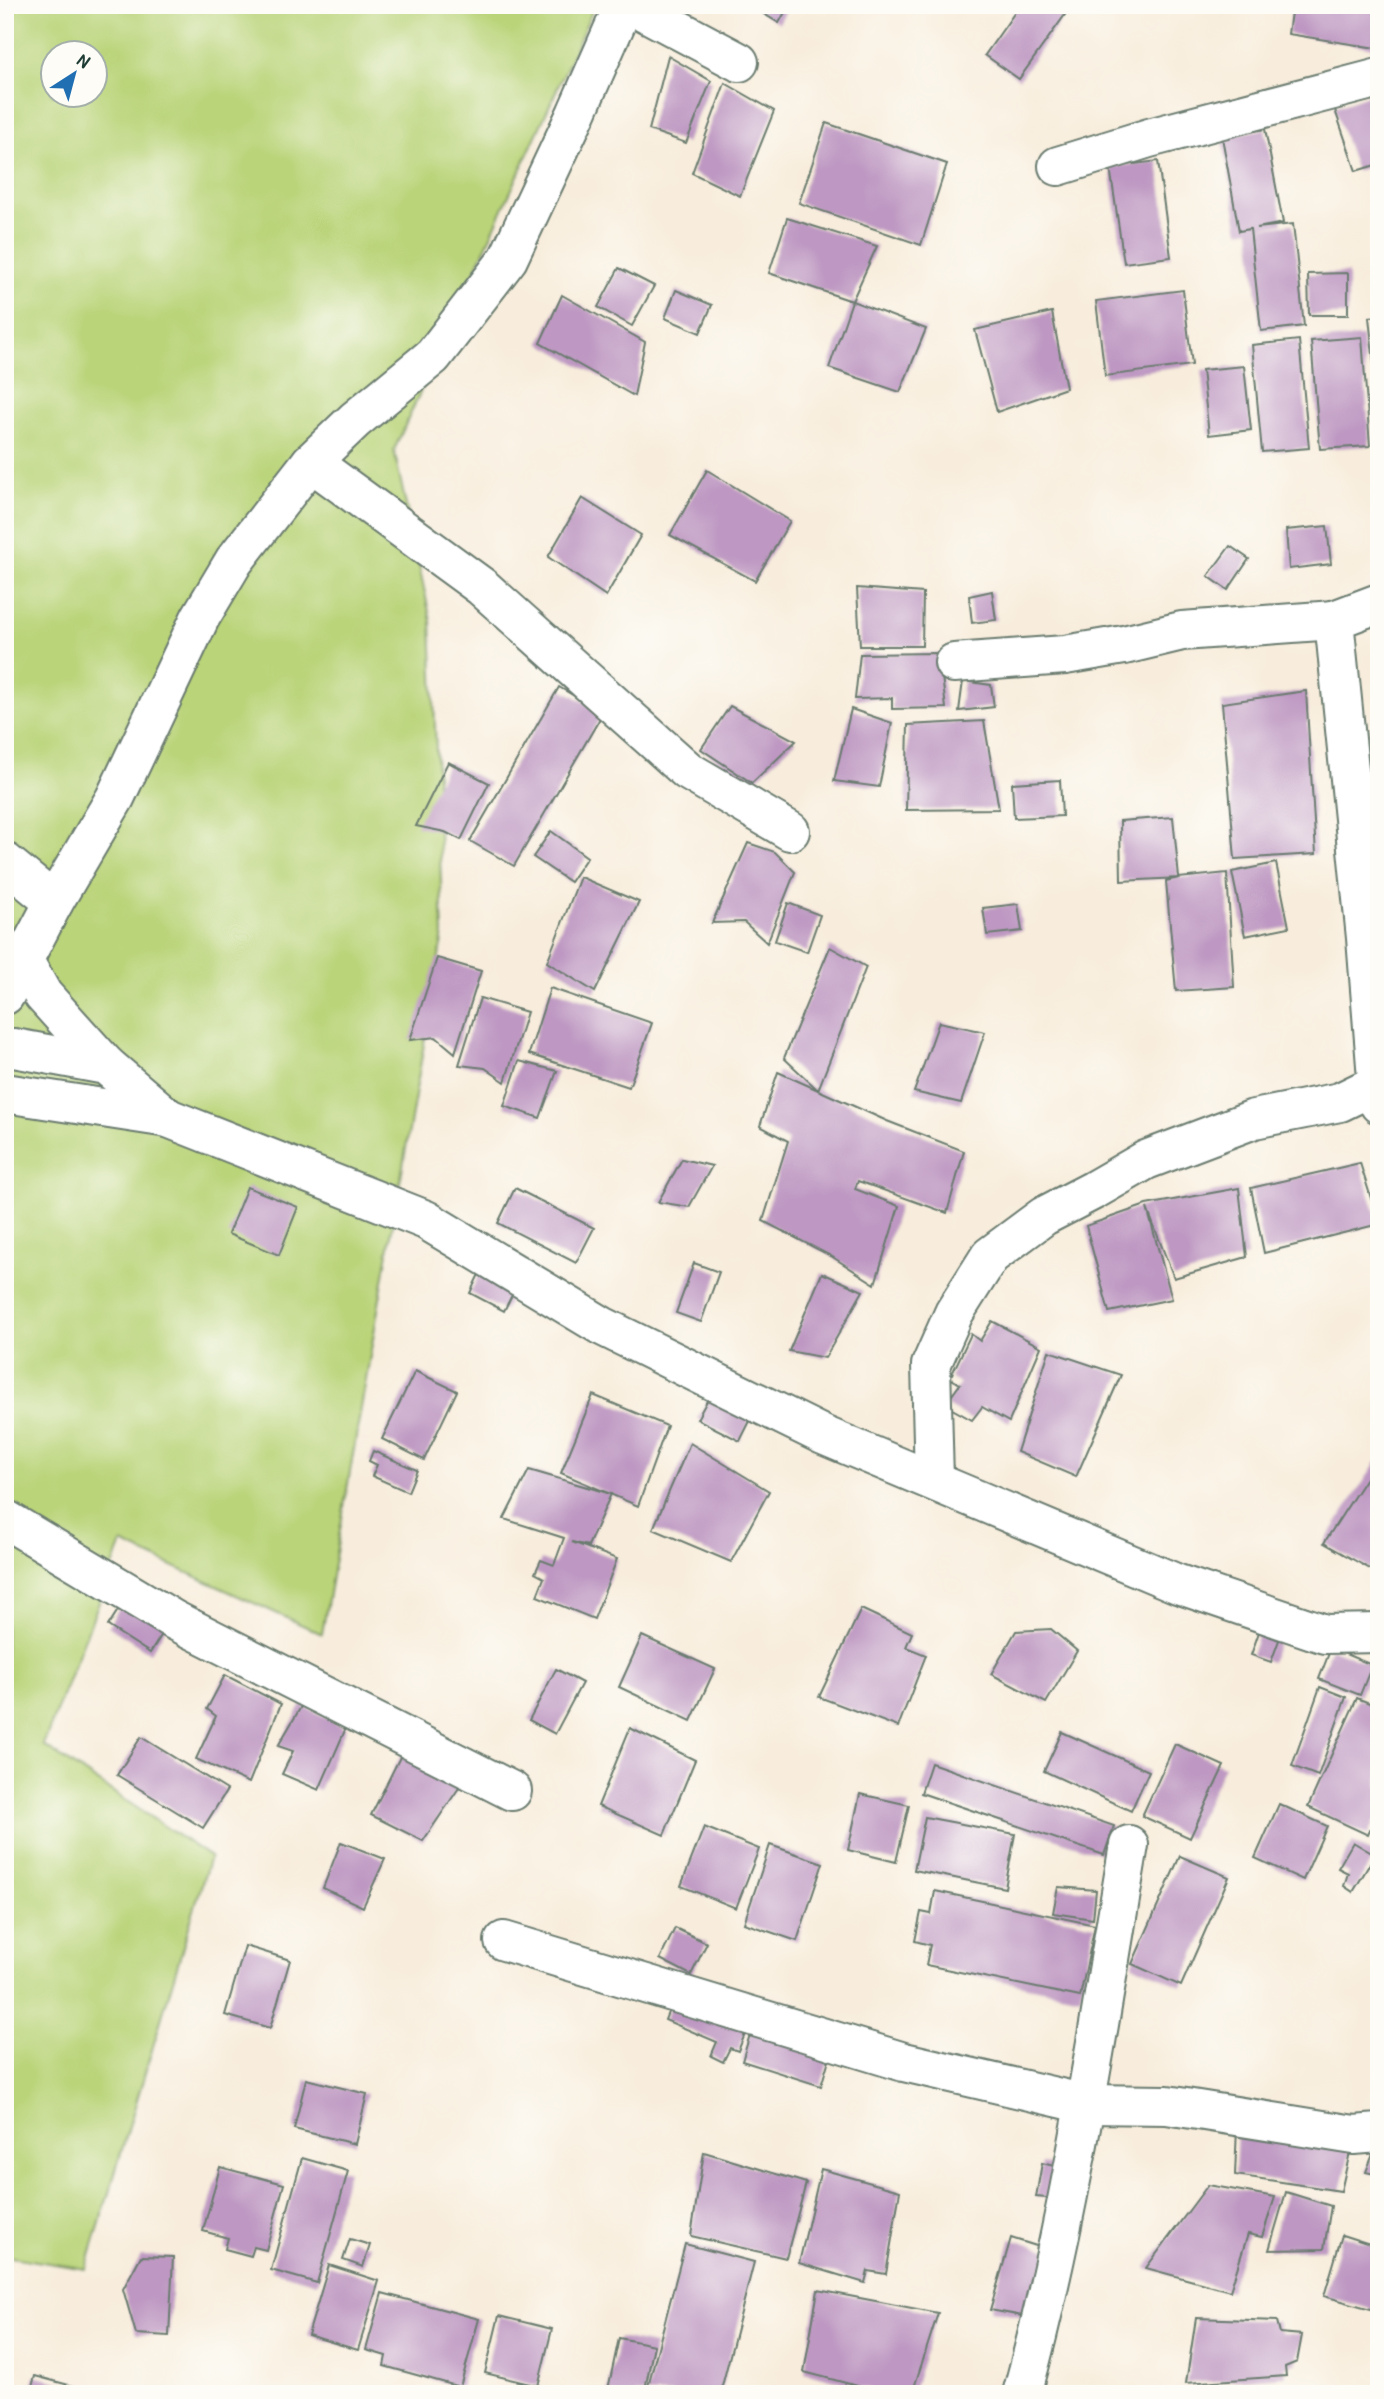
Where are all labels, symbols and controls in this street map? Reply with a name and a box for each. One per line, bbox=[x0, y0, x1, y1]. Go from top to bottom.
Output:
north arrow bbox=[38, 38, 108, 108]
text: N bbox=[72, 47, 96, 74]

